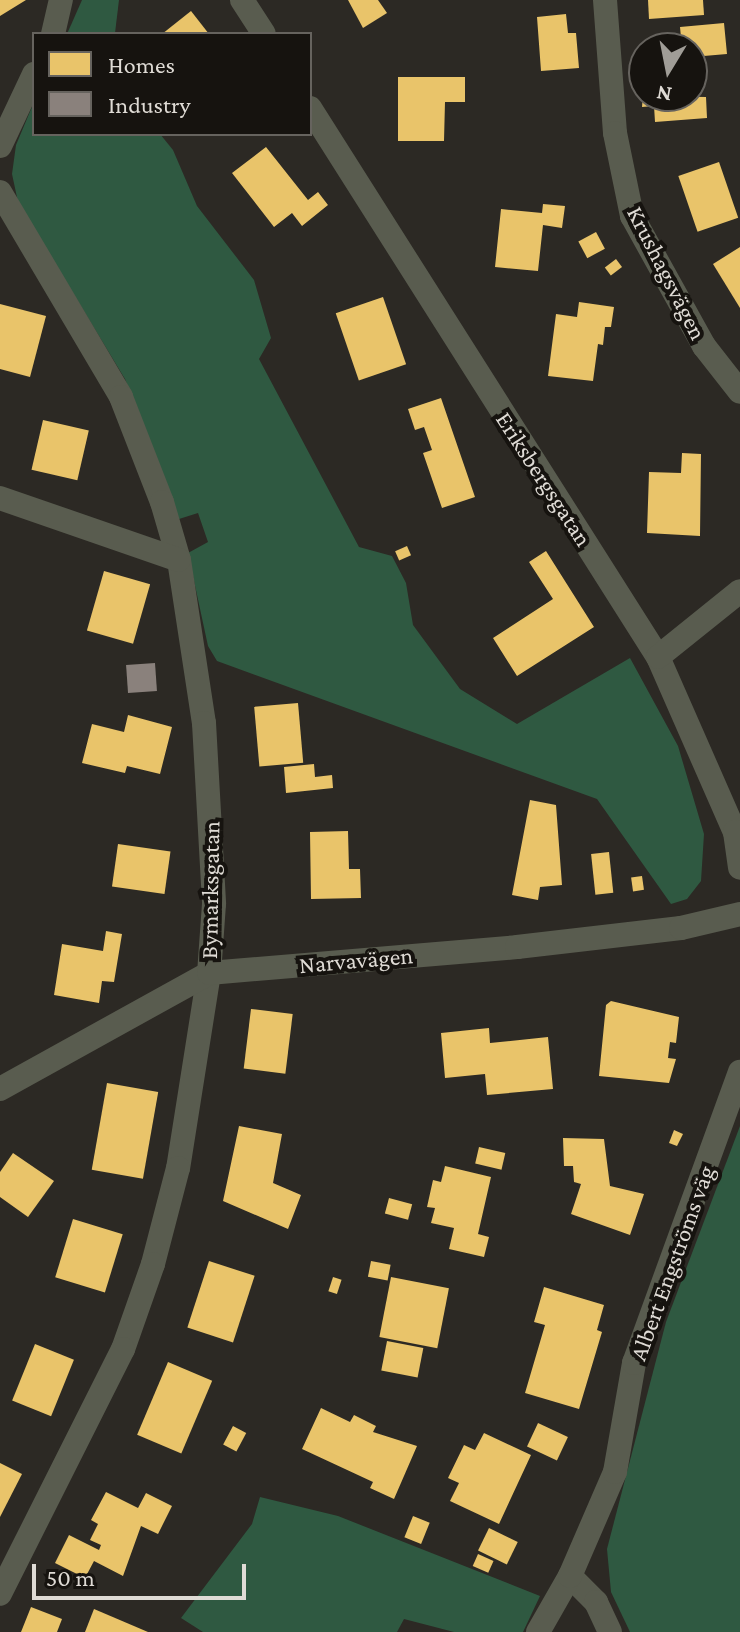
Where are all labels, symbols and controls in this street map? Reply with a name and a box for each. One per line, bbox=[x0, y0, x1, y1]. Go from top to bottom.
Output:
legend bbox=[32, 32, 312, 136]
north arrow bbox=[628, 32, 708, 112]
text: Homes bbox=[108, 51, 175, 78]
text: N bbox=[655, 81, 674, 108]
text: Industry bbox=[108, 91, 191, 118]
street label: Krushagsvägen bbox=[621, 201, 713, 345]
street label: Eriksbergsgatan bbox=[490, 406, 598, 552]
street label: Bymarksgatan bbox=[194, 821, 226, 959]
street label: Narvavägen bbox=[298, 941, 414, 979]
street label: Albert Engströms väg bbox=[623, 1162, 721, 1364]
scale bar bbox=[36, 1548, 250, 1598]
text: 50 m bbox=[46, 1564, 95, 1591]

